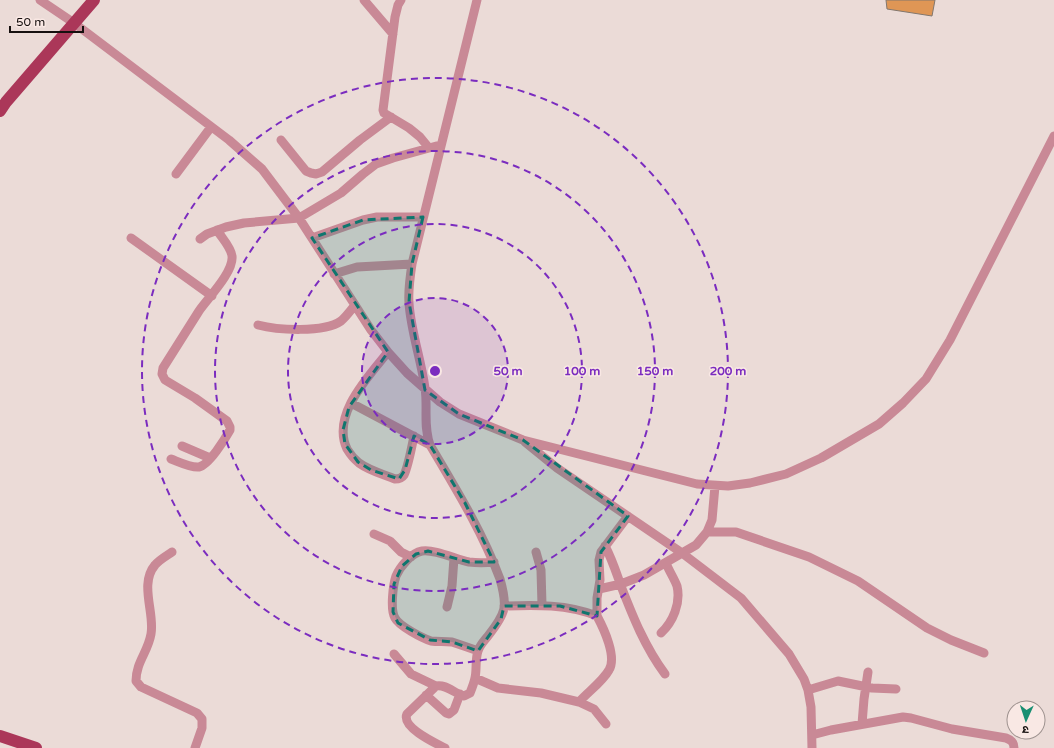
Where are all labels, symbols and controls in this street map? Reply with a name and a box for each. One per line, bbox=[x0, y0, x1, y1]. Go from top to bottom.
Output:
scale bar bbox=[10, 8, 83, 34]
text: 50 m bbox=[16, 15, 45, 29]
centre of rings bbox=[428, 364, 442, 378]
text: 50 m bbox=[493, 364, 523, 378]
text: 100 m bbox=[564, 364, 600, 378]
text: 150 m bbox=[637, 364, 673, 378]
text: 200 m bbox=[710, 364, 746, 378]
north arrow bbox=[1006, 700, 1046, 740]
text: उ bbox=[1021, 723, 1029, 736]

